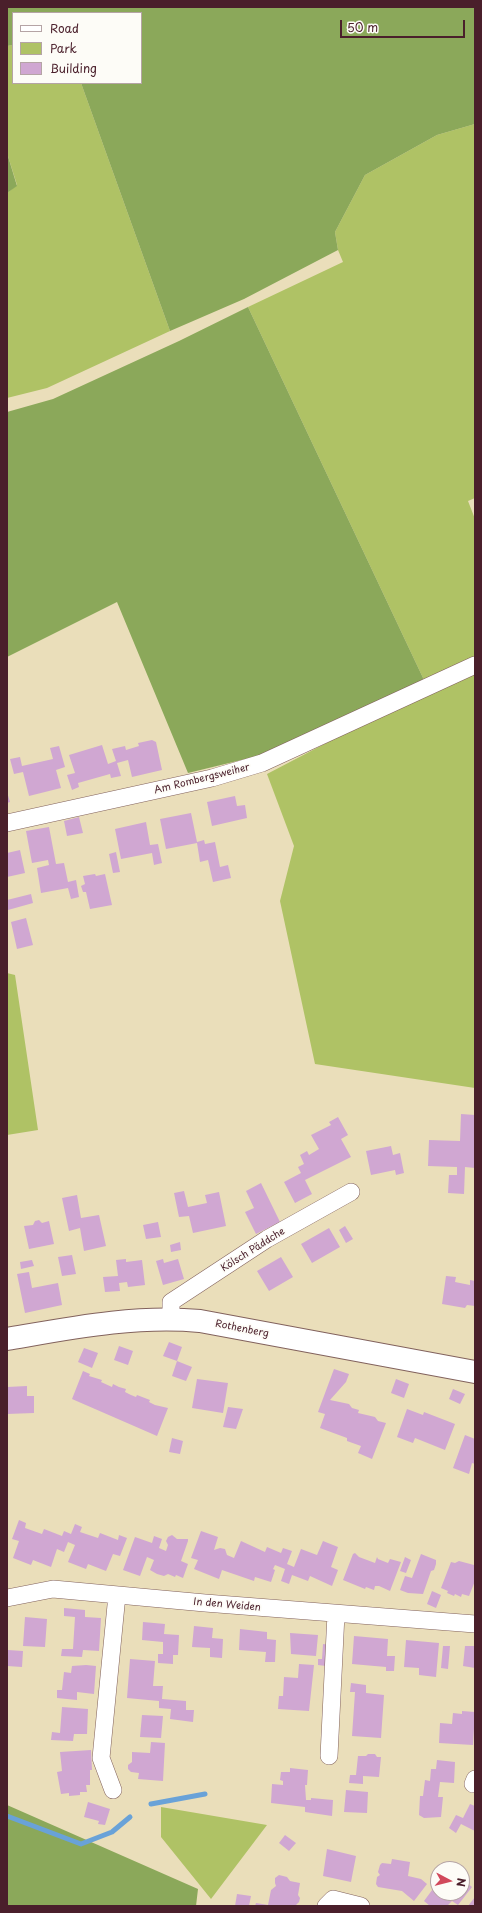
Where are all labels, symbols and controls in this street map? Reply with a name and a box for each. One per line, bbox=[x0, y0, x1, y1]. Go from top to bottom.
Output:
legend bbox=[12, 12, 142, 84]
scale bar bbox=[342, 12, 467, 38]
text: 50 m bbox=[347, 18, 378, 36]
text: Road bbox=[50, 19, 79, 37]
text: Park bbox=[50, 39, 77, 57]
text: Building bbox=[50, 59, 97, 77]
street label: Am Rombergsweiher bbox=[153, 761, 251, 797]
street label: Kölsch Päddche bbox=[219, 1225, 287, 1275]
street label: Rothenberg bbox=[214, 1318, 270, 1340]
street label: In den Weiden bbox=[193, 1596, 261, 1614]
north arrow bbox=[430, 1861, 470, 1901]
text: N bbox=[452, 1877, 470, 1888]

